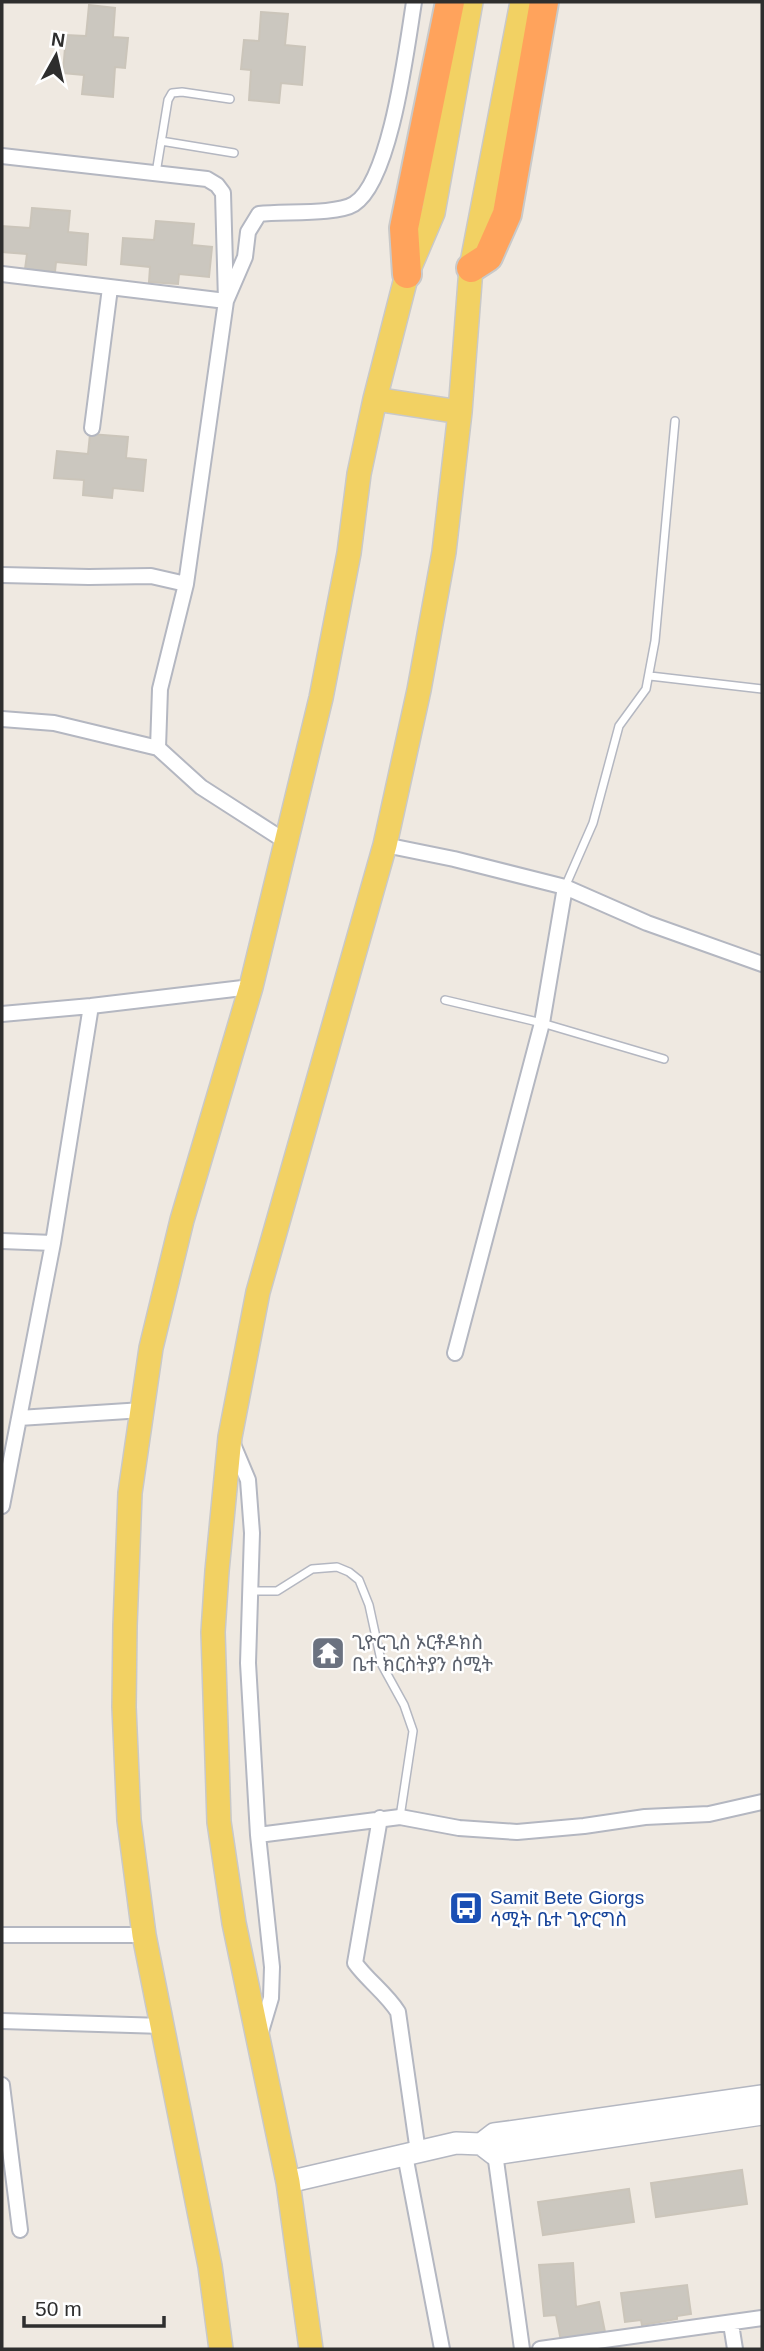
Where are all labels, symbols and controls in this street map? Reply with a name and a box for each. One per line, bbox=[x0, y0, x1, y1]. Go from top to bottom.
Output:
north arrow bbox=[21, 21, 91, 91]
text: N bbox=[50, 28, 67, 51]
place label: ጊዮርጊስ ኦርቶዶክስ ቤተ ክርስትያን ሰሚት bbox=[352, 1632, 493, 1675]
temple icon: ጊዮርጊስ ኦርቶዶክስ ቤተ ክርስትያን ሰሚት bbox=[309, 1634, 347, 1672]
place label: Samit Bete Giorgs ሳሚት ቤተ ጊዮርግስ bbox=[490, 1887, 644, 1930]
bus stop icon: Samit Bete Giorgs ሳሚት ቤተ ጊዮርግስ bbox=[447, 1889, 485, 1927]
scale bar bbox=[24, 2284, 164, 2328]
text: 50 m bbox=[35, 2297, 82, 2320]

